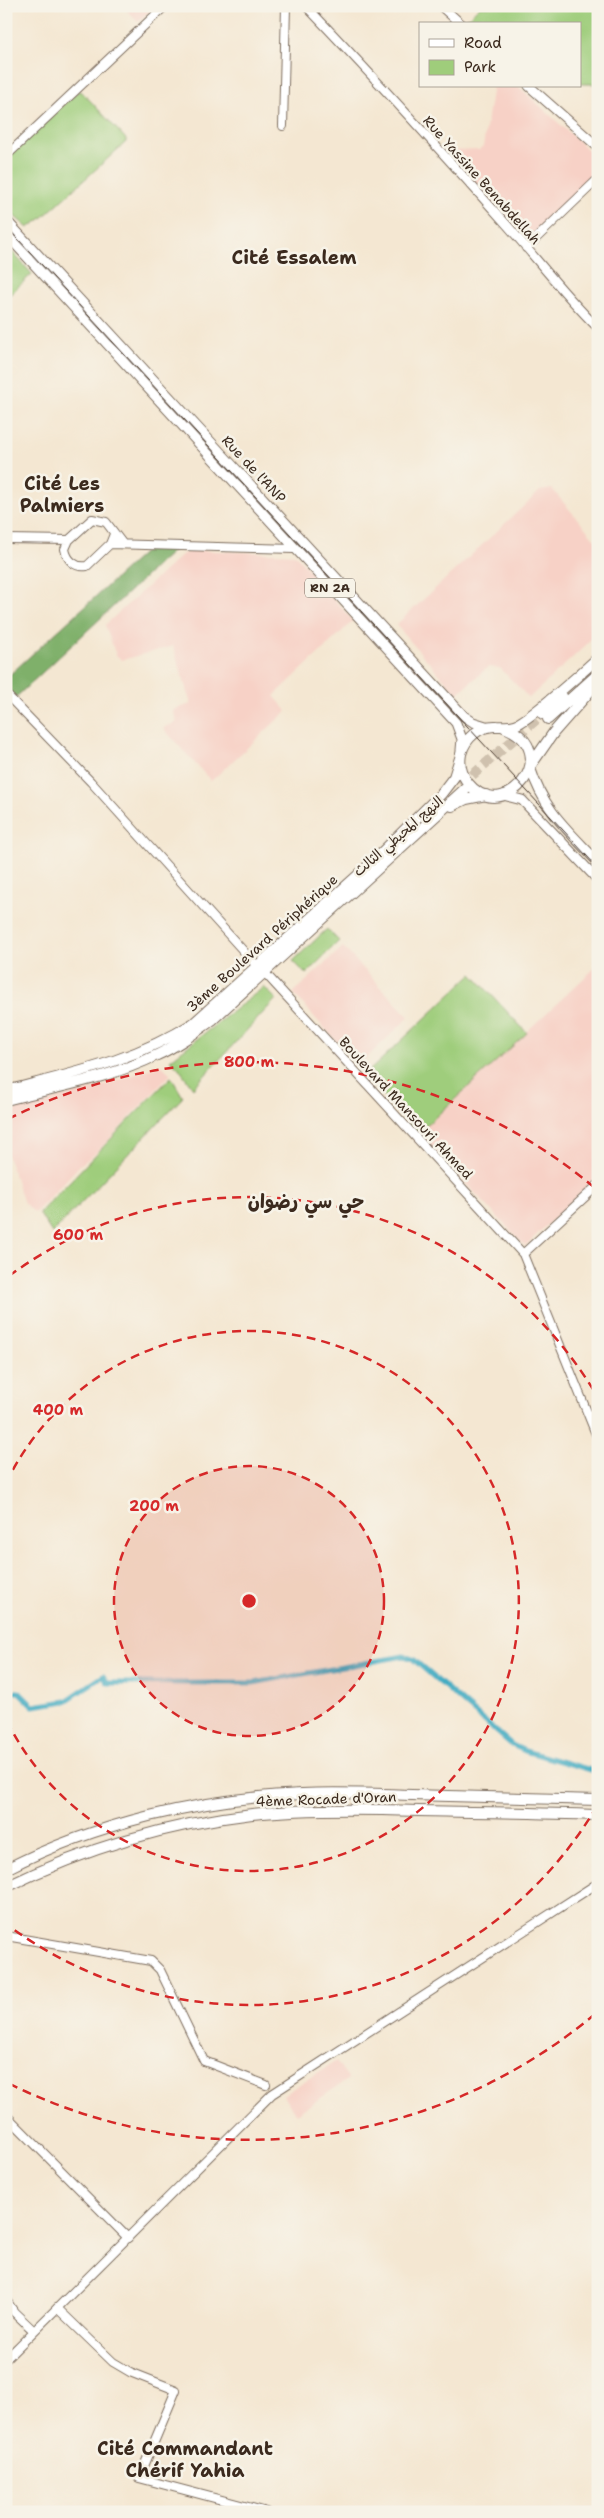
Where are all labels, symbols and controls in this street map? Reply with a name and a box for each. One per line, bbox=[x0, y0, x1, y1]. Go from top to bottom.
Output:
legend bbox=[419, 22, 582, 88]
text: Road bbox=[464, 33, 502, 53]
text: Park bbox=[464, 57, 496, 77]
street label: Rue Yassine Benabdellah bbox=[419, 112, 545, 248]
district label: Cité Essalem bbox=[232, 245, 356, 270]
street label: Rue de l'ANP bbox=[218, 431, 290, 507]
district label: Cité Les Palmiers bbox=[20, 471, 104, 518]
road number: RN 2A bbox=[305, 578, 355, 598]
street label: النهج المحيطي الثالث bbox=[349, 792, 449, 883]
street label: 3ème Boulevard Périphérique bbox=[183, 870, 341, 1016]
street label: Boulevard Mansouri Ahmed bbox=[335, 1033, 477, 1183]
text: 800 m bbox=[224, 1052, 274, 1072]
district label: حي سي رضوان bbox=[248, 1189, 364, 1218]
text: 600 m bbox=[53, 1225, 103, 1245]
text: 400 m bbox=[33, 1400, 83, 1420]
text: 200 m bbox=[129, 1496, 179, 1516]
centre of rings bbox=[240, 1592, 258, 1610]
street label: 4ème Rocade d'Oran bbox=[255, 1788, 397, 1810]
district label: Cité Commandant Chérif Yahia bbox=[97, 2436, 273, 2483]

